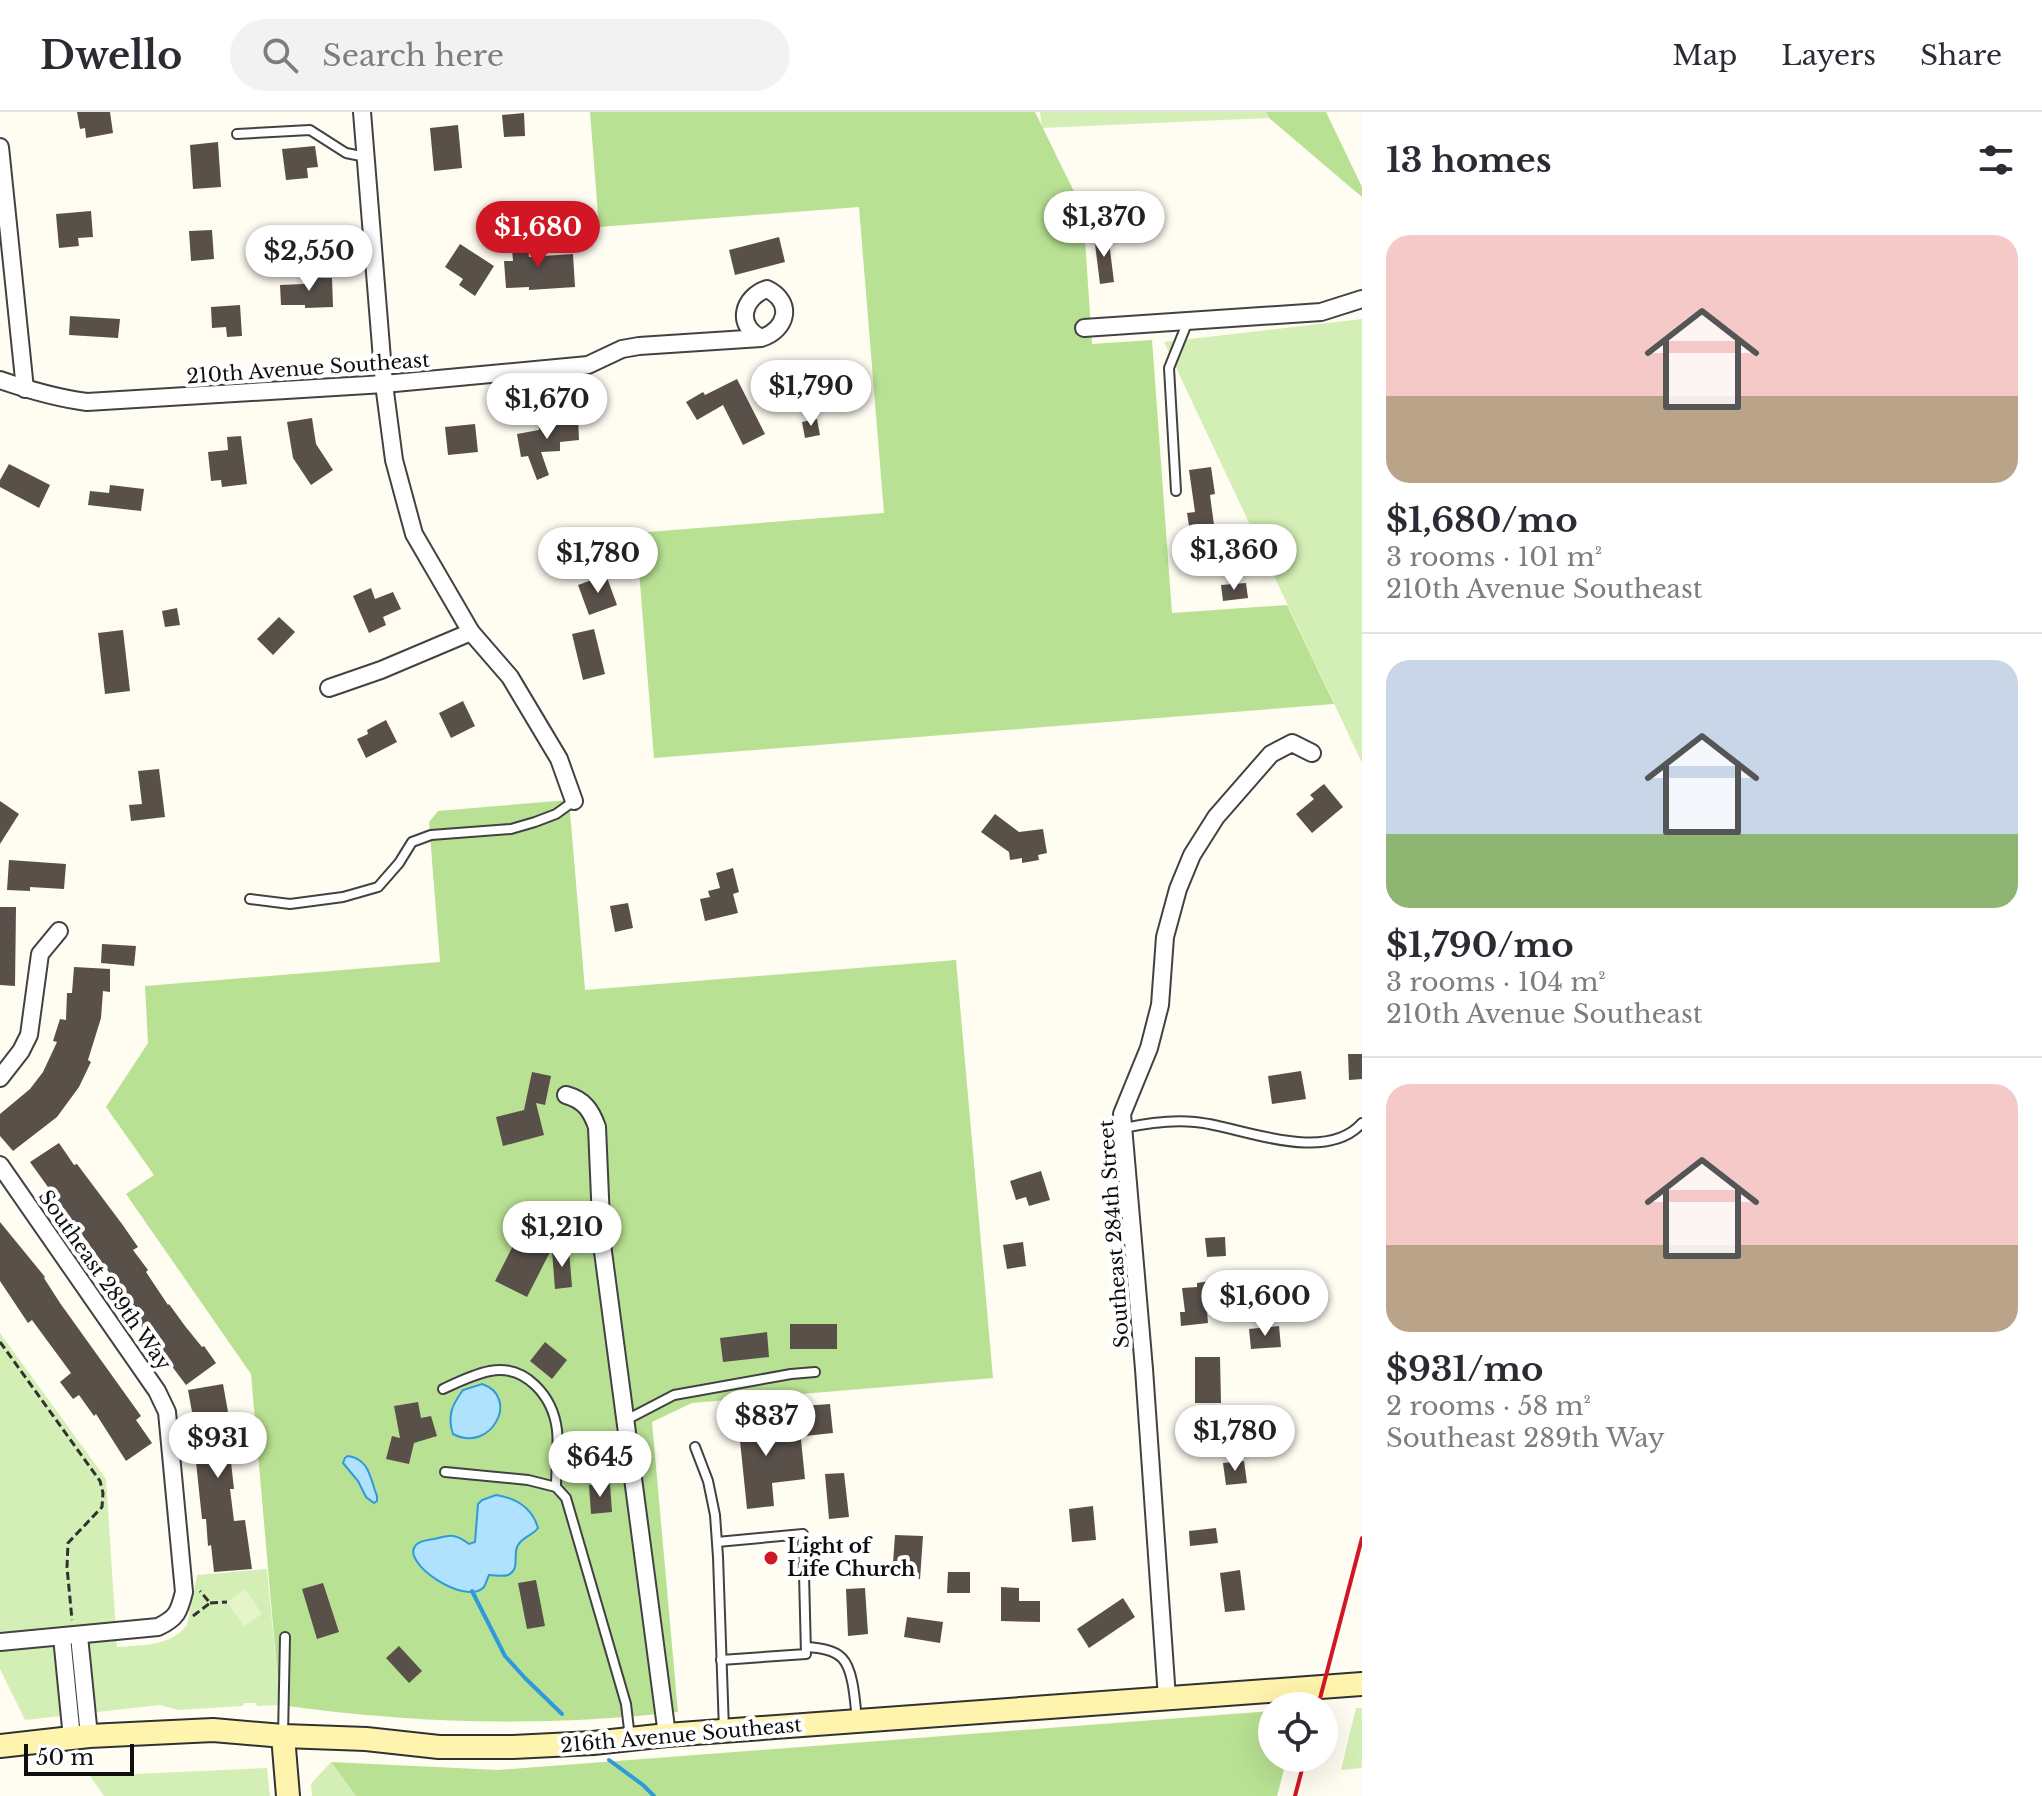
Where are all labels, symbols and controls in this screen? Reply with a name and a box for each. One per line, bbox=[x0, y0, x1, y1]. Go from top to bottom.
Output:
search box bbox=[230, 19, 790, 91]
text: Dwello bbox=[40, 32, 182, 79]
icon: search bbox=[258, 33, 302, 77]
text: Search here bbox=[322, 37, 504, 74]
text: Map bbox=[1672, 38, 1737, 73]
text: Layers bbox=[1781, 38, 1876, 73]
text: Share bbox=[1920, 38, 2002, 73]
icon: filters bbox=[1974, 138, 2018, 182]
text: 13 homes bbox=[1386, 139, 1552, 181]
pin: $1,370 bbox=[1039, 191, 1169, 259]
pin: $1,680 bbox=[473, 201, 603, 269]
text: $1,370 bbox=[1062, 201, 1146, 233]
text: $1,680 bbox=[494, 211, 582, 243]
pin: $2,550 bbox=[244, 225, 374, 293]
text: $2,550 bbox=[263, 235, 355, 267]
icon: home bbox=[1630, 287, 1774, 431]
street label: 210th Avenue Southeast bbox=[186, 348, 431, 388]
pin: $1,790 bbox=[746, 360, 876, 428]
text: $1,790 bbox=[768, 370, 854, 402]
pin: $1,670 bbox=[482, 373, 612, 441]
text: $1,670 bbox=[504, 383, 590, 415]
text: $1,680/mo bbox=[1386, 499, 1578, 541]
pin: $1,360 bbox=[1169, 524, 1299, 592]
pin: $1,780 bbox=[533, 527, 663, 595]
text: $1,360 bbox=[1190, 534, 1278, 566]
text: $1,780 bbox=[556, 537, 640, 569]
text: 3 rooms · 101 m² bbox=[1386, 541, 1602, 573]
text: 210th Avenue Southeast bbox=[1386, 573, 1703, 605]
icon: home bbox=[1630, 712, 1774, 856]
text: $1,790/mo bbox=[1386, 924, 1574, 966]
text: 3 rooms · 104 m² bbox=[1386, 966, 1606, 998]
text: 210th Avenue Southeast bbox=[1386, 998, 1703, 1030]
street label: Southeast 284th Street bbox=[1094, 1119, 1134, 1349]
icon: home bbox=[1630, 1136, 1774, 1280]
street label: Southeast 289th Way bbox=[34, 1185, 176, 1375]
pin: $1,210 bbox=[497, 1201, 627, 1269]
text: $1,210 bbox=[521, 1211, 603, 1243]
pin: $1,600 bbox=[1200, 1270, 1330, 1338]
text: $1,600 bbox=[1219, 1280, 1311, 1312]
text: $931/mo bbox=[1386, 1348, 1544, 1390]
pin: $837 bbox=[719, 1390, 813, 1458]
text: 2 rooms · 58 m² bbox=[1386, 1390, 1591, 1422]
text: $837 bbox=[734, 1400, 798, 1432]
pin: $1,780 bbox=[1170, 1405, 1300, 1473]
pin: $931 bbox=[171, 1412, 265, 1480]
text: $1,780 bbox=[1193, 1415, 1277, 1447]
text: $931 bbox=[187, 1422, 249, 1454]
text: Southeast 289th Way bbox=[1386, 1422, 1665, 1454]
pin: $645 bbox=[553, 1431, 647, 1499]
text: $645 bbox=[566, 1441, 634, 1473]
place label: Light of Life Church bbox=[787, 1534, 916, 1581]
marker: Light of Life Church bbox=[762, 1549, 780, 1567]
map controls bbox=[1258, 1692, 1338, 1772]
button: locate bbox=[1258, 1692, 1338, 1772]
street label: 216th Avenue Southeast bbox=[559, 1712, 803, 1758]
scale bar bbox=[24, 1740, 134, 1776]
text: 50 m bbox=[36, 1744, 94, 1771]

